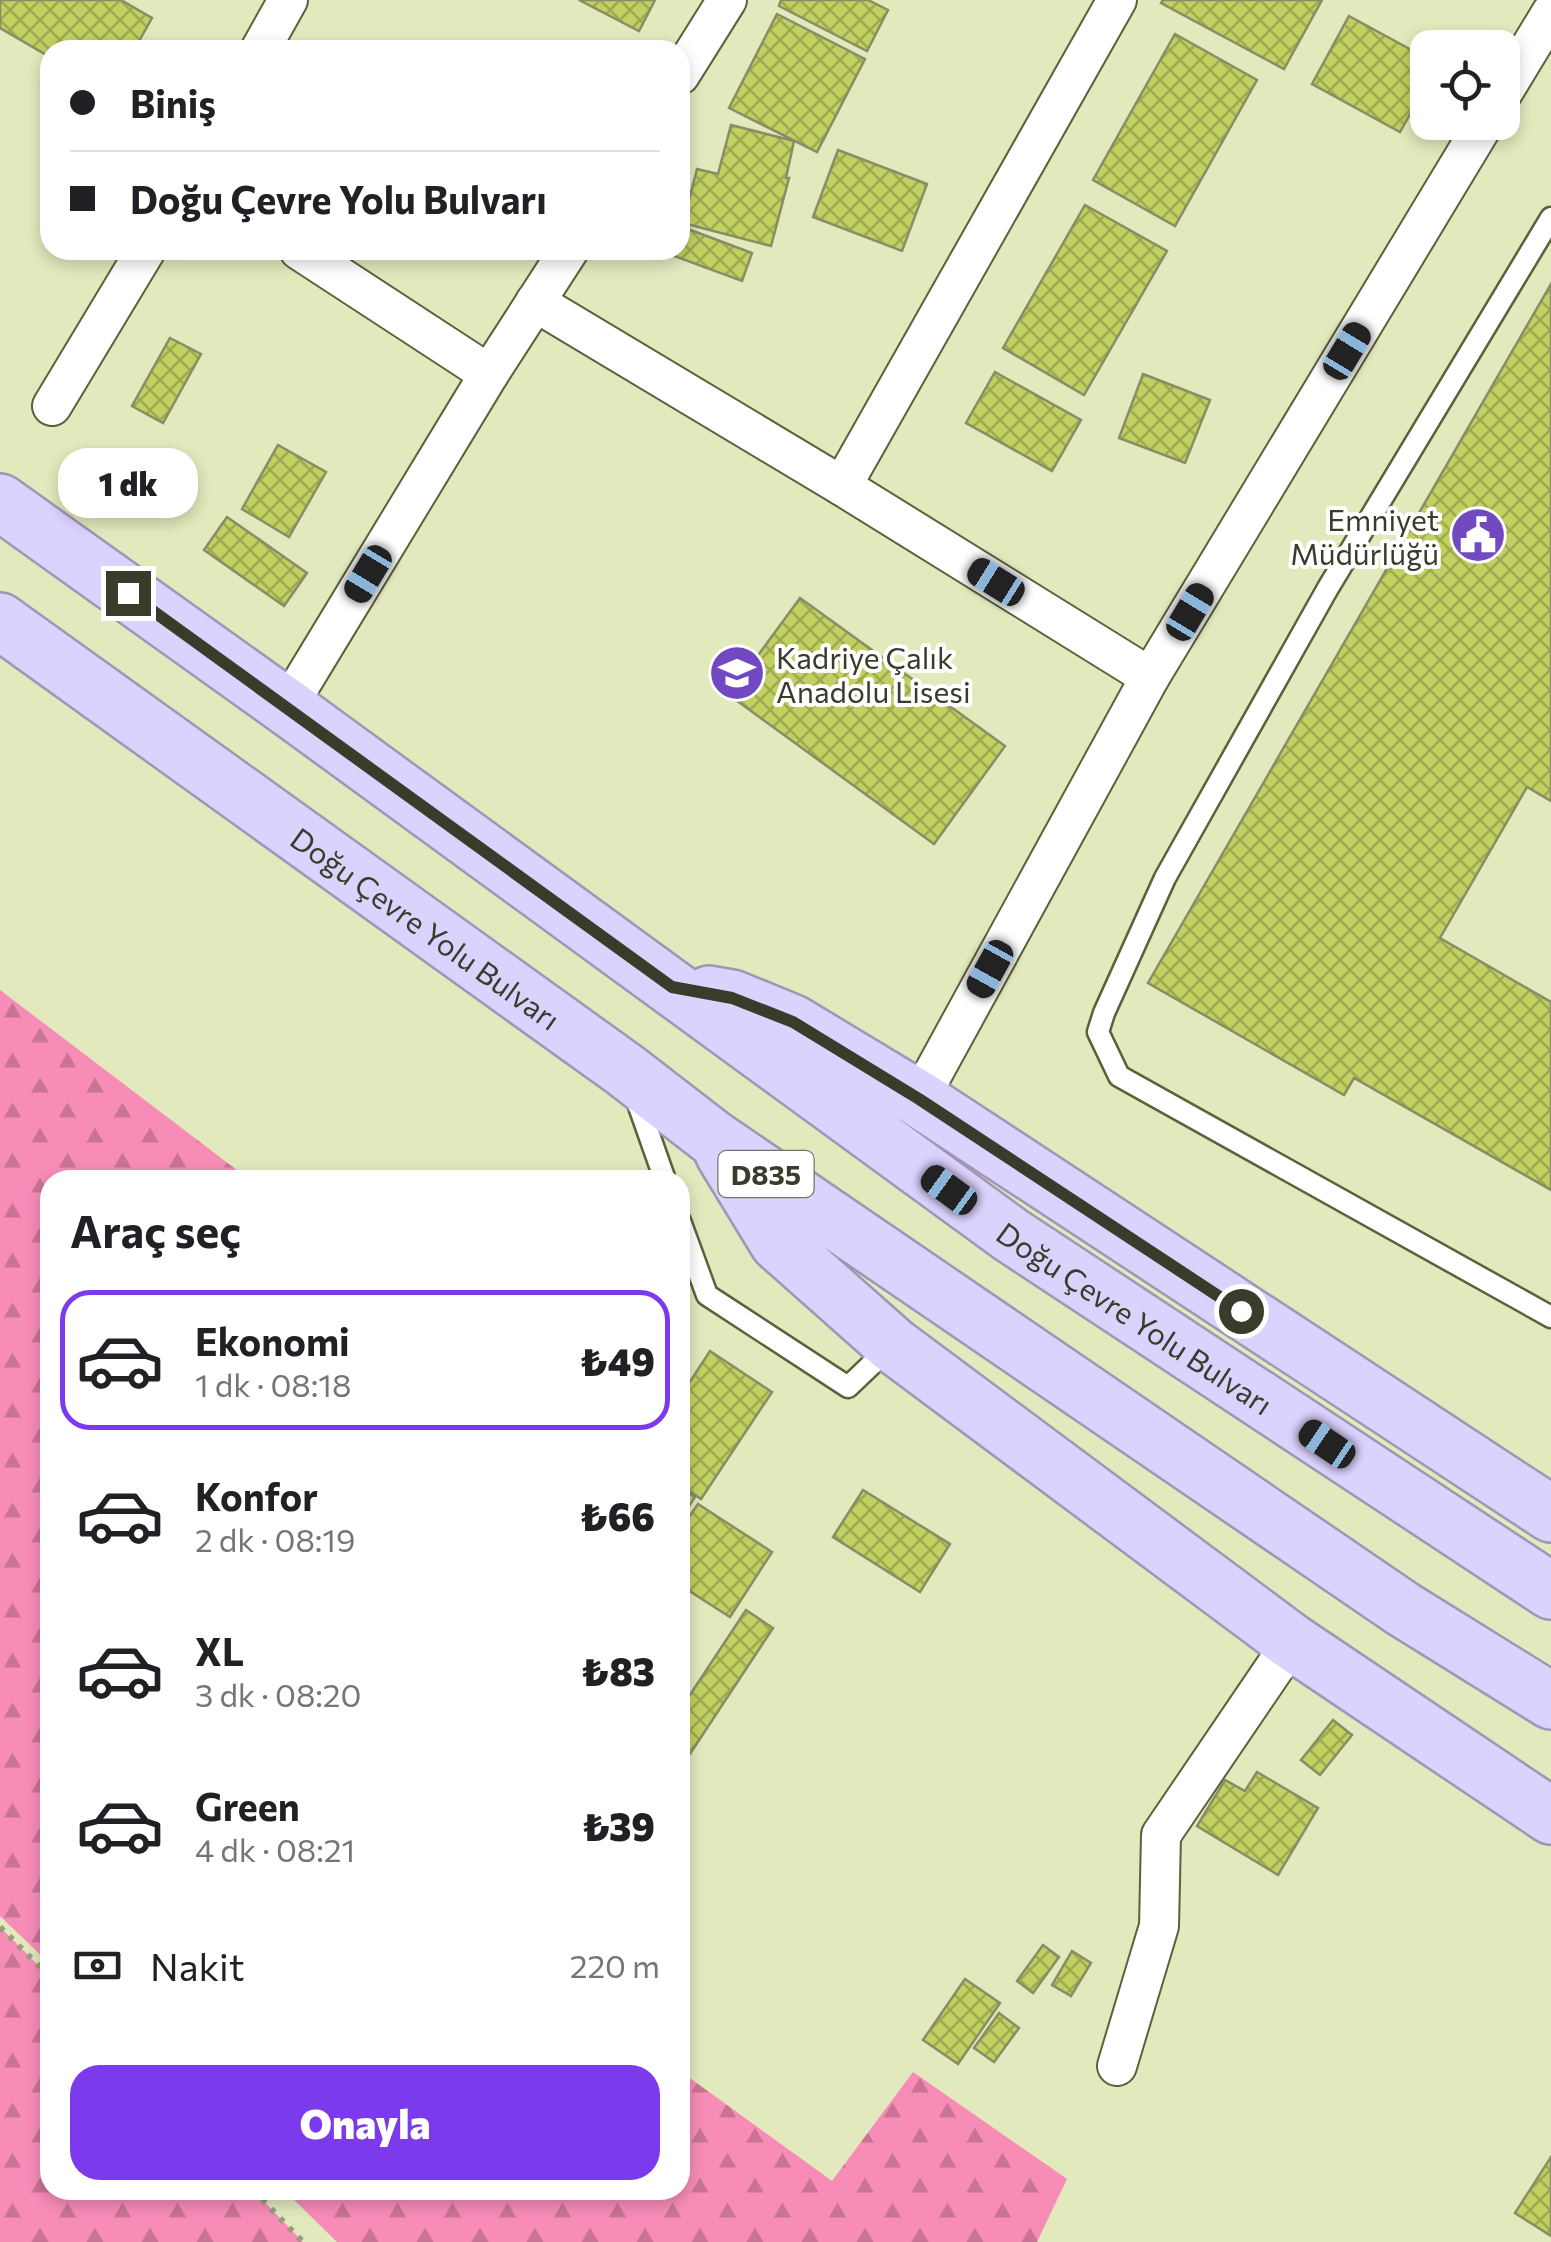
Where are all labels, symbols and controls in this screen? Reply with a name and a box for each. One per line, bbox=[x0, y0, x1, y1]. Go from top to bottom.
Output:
map controls bbox=[1410, 30, 1520, 140]
button: locate bbox=[1410, 30, 1520, 140]
text: Biniş bbox=[130, 79, 216, 126]
text: Doğu Çevre Yolu Bulvarı bbox=[130, 175, 547, 222]
car bbox=[1319, 318, 1375, 384]
callout: 1 dk bbox=[58, 448, 198, 518]
text: 1 dk bbox=[99, 463, 157, 503]
place label: Emniyet Müdürlüğü bbox=[1290, 500, 1439, 571]
public building icon: Emniyet Müdürlüğü bbox=[1448, 505, 1508, 565]
car bbox=[340, 541, 396, 607]
car bbox=[963, 553, 1029, 611]
route end bbox=[106, 571, 151, 616]
car bbox=[1162, 579, 1218, 645]
place label: Kadriye Çalık Anadolu Lisesi bbox=[776, 638, 971, 709]
school or university icon: Kadriye Çalık Anadolu Lisesi bbox=[707, 643, 767, 703]
street label: Doğu Çevre Yolu Bulvarı bbox=[285, 818, 568, 1036]
car bbox=[962, 935, 1018, 1003]
road number: D835 bbox=[718, 1151, 814, 1197]
car bbox=[916, 1160, 982, 1220]
text: Araç seç bbox=[70, 1202, 241, 1257]
street label: Doğu Çevre Yolu Bulvarı bbox=[990, 1213, 1280, 1421]
route start bbox=[1219, 1289, 1264, 1334]
icon: car bbox=[75, 1315, 165, 1405]
text: Ekonomi bbox=[195, 1317, 350, 1364]
text: ₺49 bbox=[580, 1337, 655, 1384]
text: 1 dk · 08:18 bbox=[195, 1364, 351, 1404]
car bbox=[1294, 1415, 1360, 1473]
icon: car bbox=[75, 1470, 165, 1560]
text: Konfor bbox=[195, 1472, 318, 1519]
text: ₺66 bbox=[580, 1492, 655, 1539]
text: 2 dk · 08:19 bbox=[195, 1519, 355, 1559]
icon: car bbox=[75, 1625, 165, 1715]
text: XL bbox=[195, 1627, 244, 1674]
text: ₺83 bbox=[581, 1647, 655, 1694]
text: 3 dk · 08:20 bbox=[195, 1674, 361, 1714]
icon: car bbox=[75, 1780, 165, 1870]
text: Green bbox=[195, 1782, 300, 1829]
text: ₺39 bbox=[582, 1802, 655, 1849]
text: 4 dk · 08:21 bbox=[195, 1829, 355, 1869]
icon: cash bbox=[70, 1938, 125, 1993]
text: Nakit bbox=[150, 1942, 244, 1989]
text: 220 m bbox=[570, 1945, 660, 1985]
button: Onayla bbox=[70, 2065, 660, 2180]

